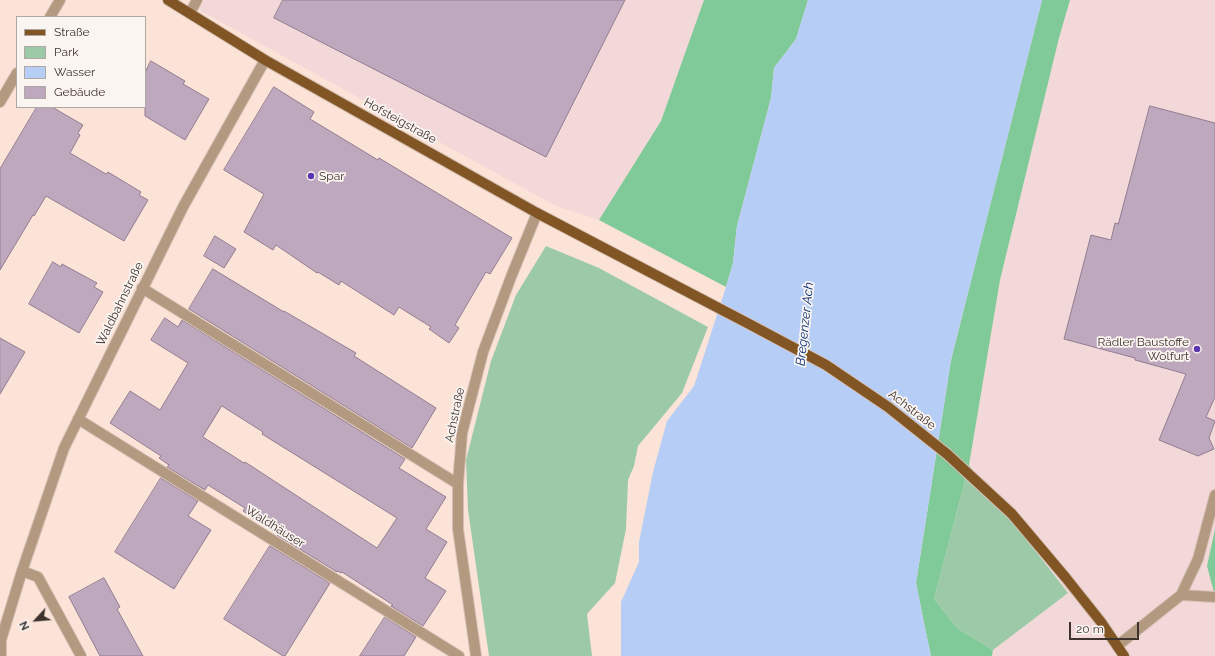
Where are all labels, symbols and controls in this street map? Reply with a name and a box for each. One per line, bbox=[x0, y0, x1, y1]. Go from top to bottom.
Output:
legend bbox=[16, 16, 146, 108]
text: Straße bbox=[54, 25, 90, 39]
text: Park bbox=[54, 45, 79, 59]
text: Wasser bbox=[54, 65, 95, 79]
text: Gebäude bbox=[54, 85, 105, 99]
street label: Hofsteigstraße bbox=[361, 95, 439, 147]
place label: Spar bbox=[319, 169, 344, 183]
marker: Spar bbox=[306, 171, 316, 181]
street label: Waldbahnstraße bbox=[94, 260, 146, 348]
water label: Bregenzer Ach bbox=[793, 281, 817, 367]
place label: Rädler Baustoffe Wolfurt bbox=[1097, 335, 1189, 363]
marker: Rädler Baustoffe Wolfurt bbox=[1192, 344, 1202, 354]
street label: Achstraße bbox=[442, 386, 468, 444]
street label: Achstraße bbox=[886, 387, 938, 433]
street label: Waldhäuser bbox=[243, 503, 307, 551]
north arrow bbox=[16, 600, 56, 640]
scale bar bbox=[1071, 614, 1141, 640]
text: N bbox=[17, 619, 32, 632]
text: 20 m bbox=[1076, 622, 1104, 636]

